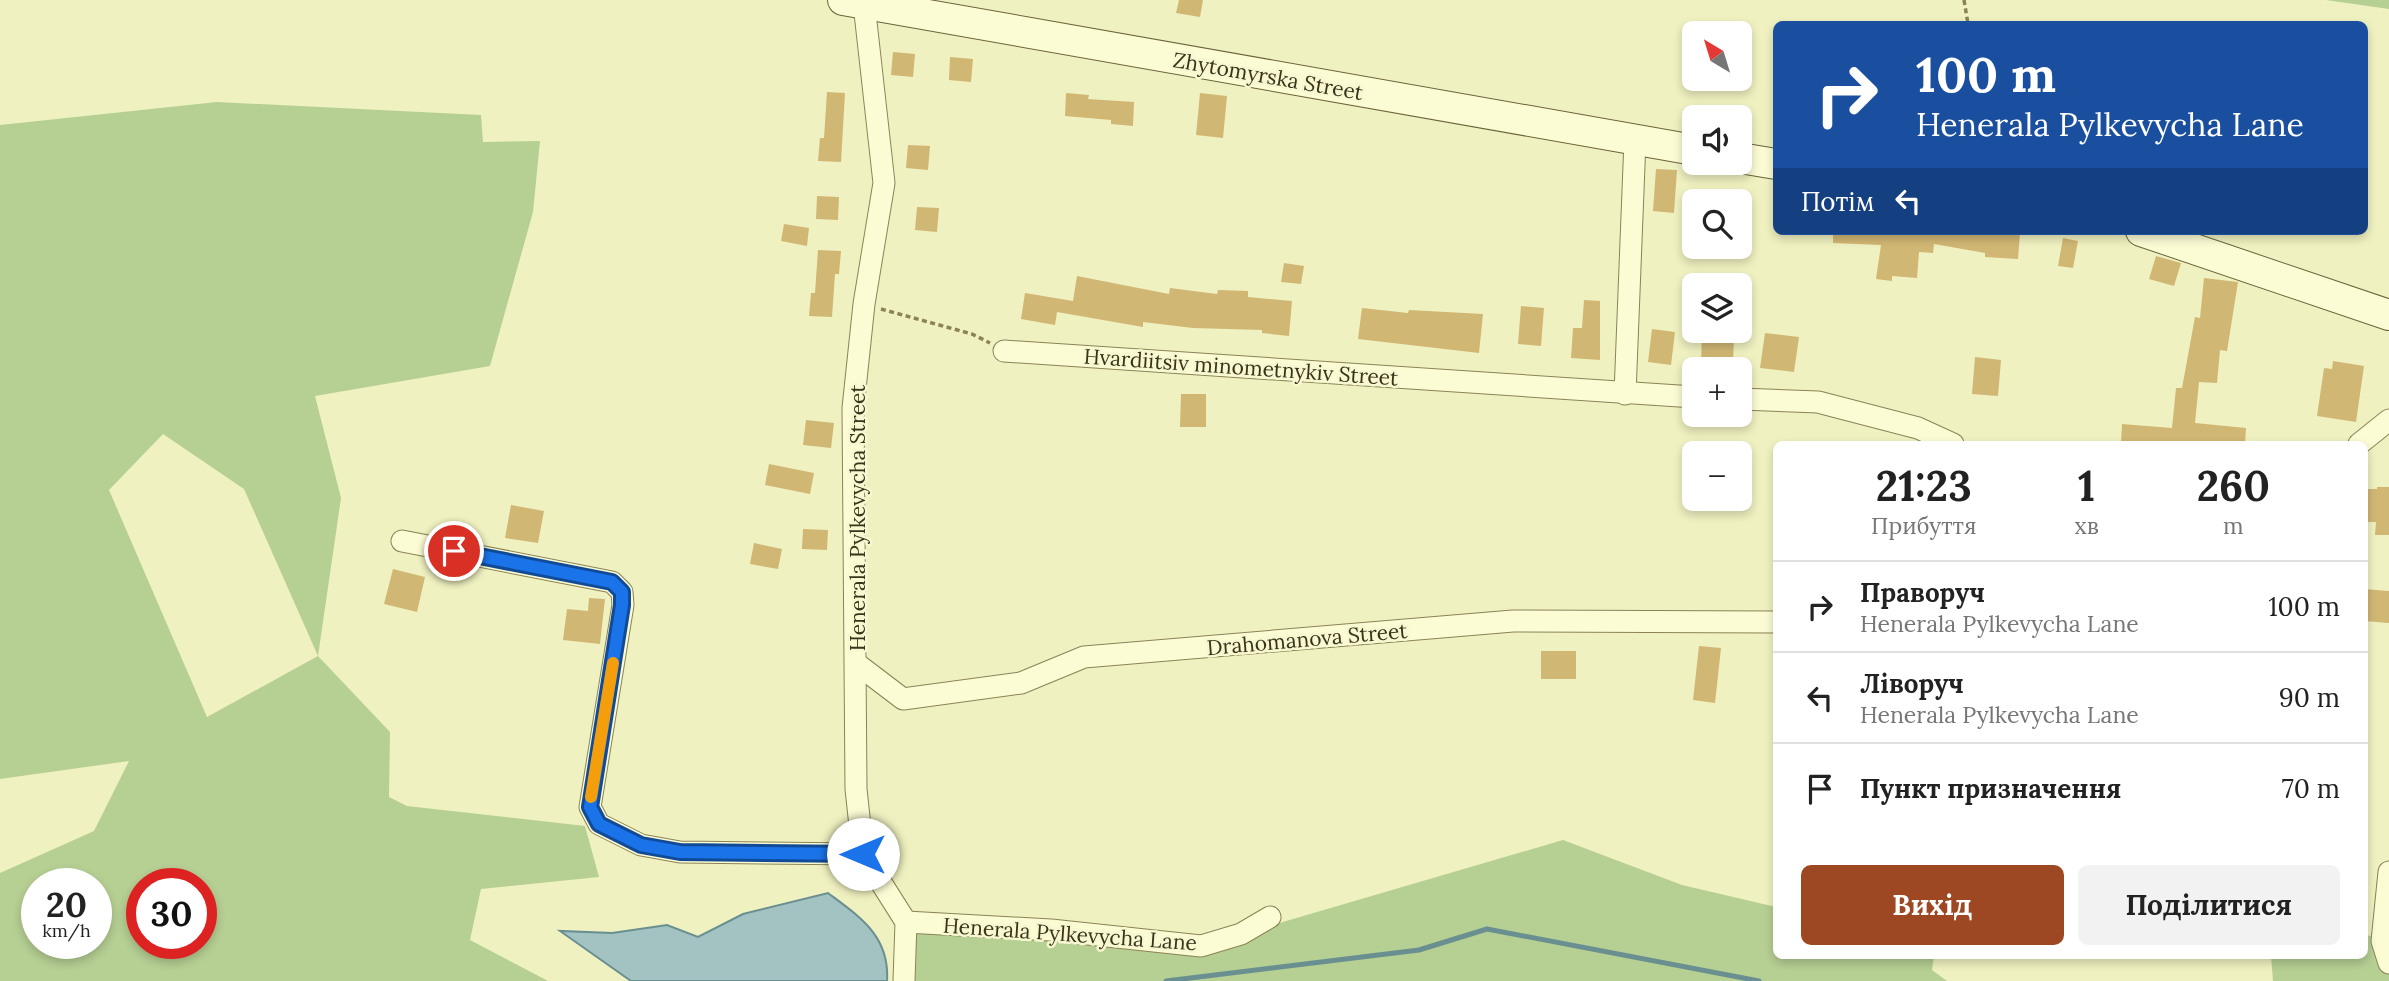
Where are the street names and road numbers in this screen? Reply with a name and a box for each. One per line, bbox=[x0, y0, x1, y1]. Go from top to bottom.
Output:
street label: Zhytomyrska Street bbox=[1171, 46, 1366, 106]
street label: Hvardiitsiv minometnykiv Street bbox=[1083, 343, 1400, 392]
street label: Henerala Pylkevycha Street bbox=[844, 384, 871, 651]
street label: Drahomanova Street bbox=[1206, 617, 1409, 661]
street label: Henerala Pylkevycha Lane bbox=[942, 912, 1198, 956]

